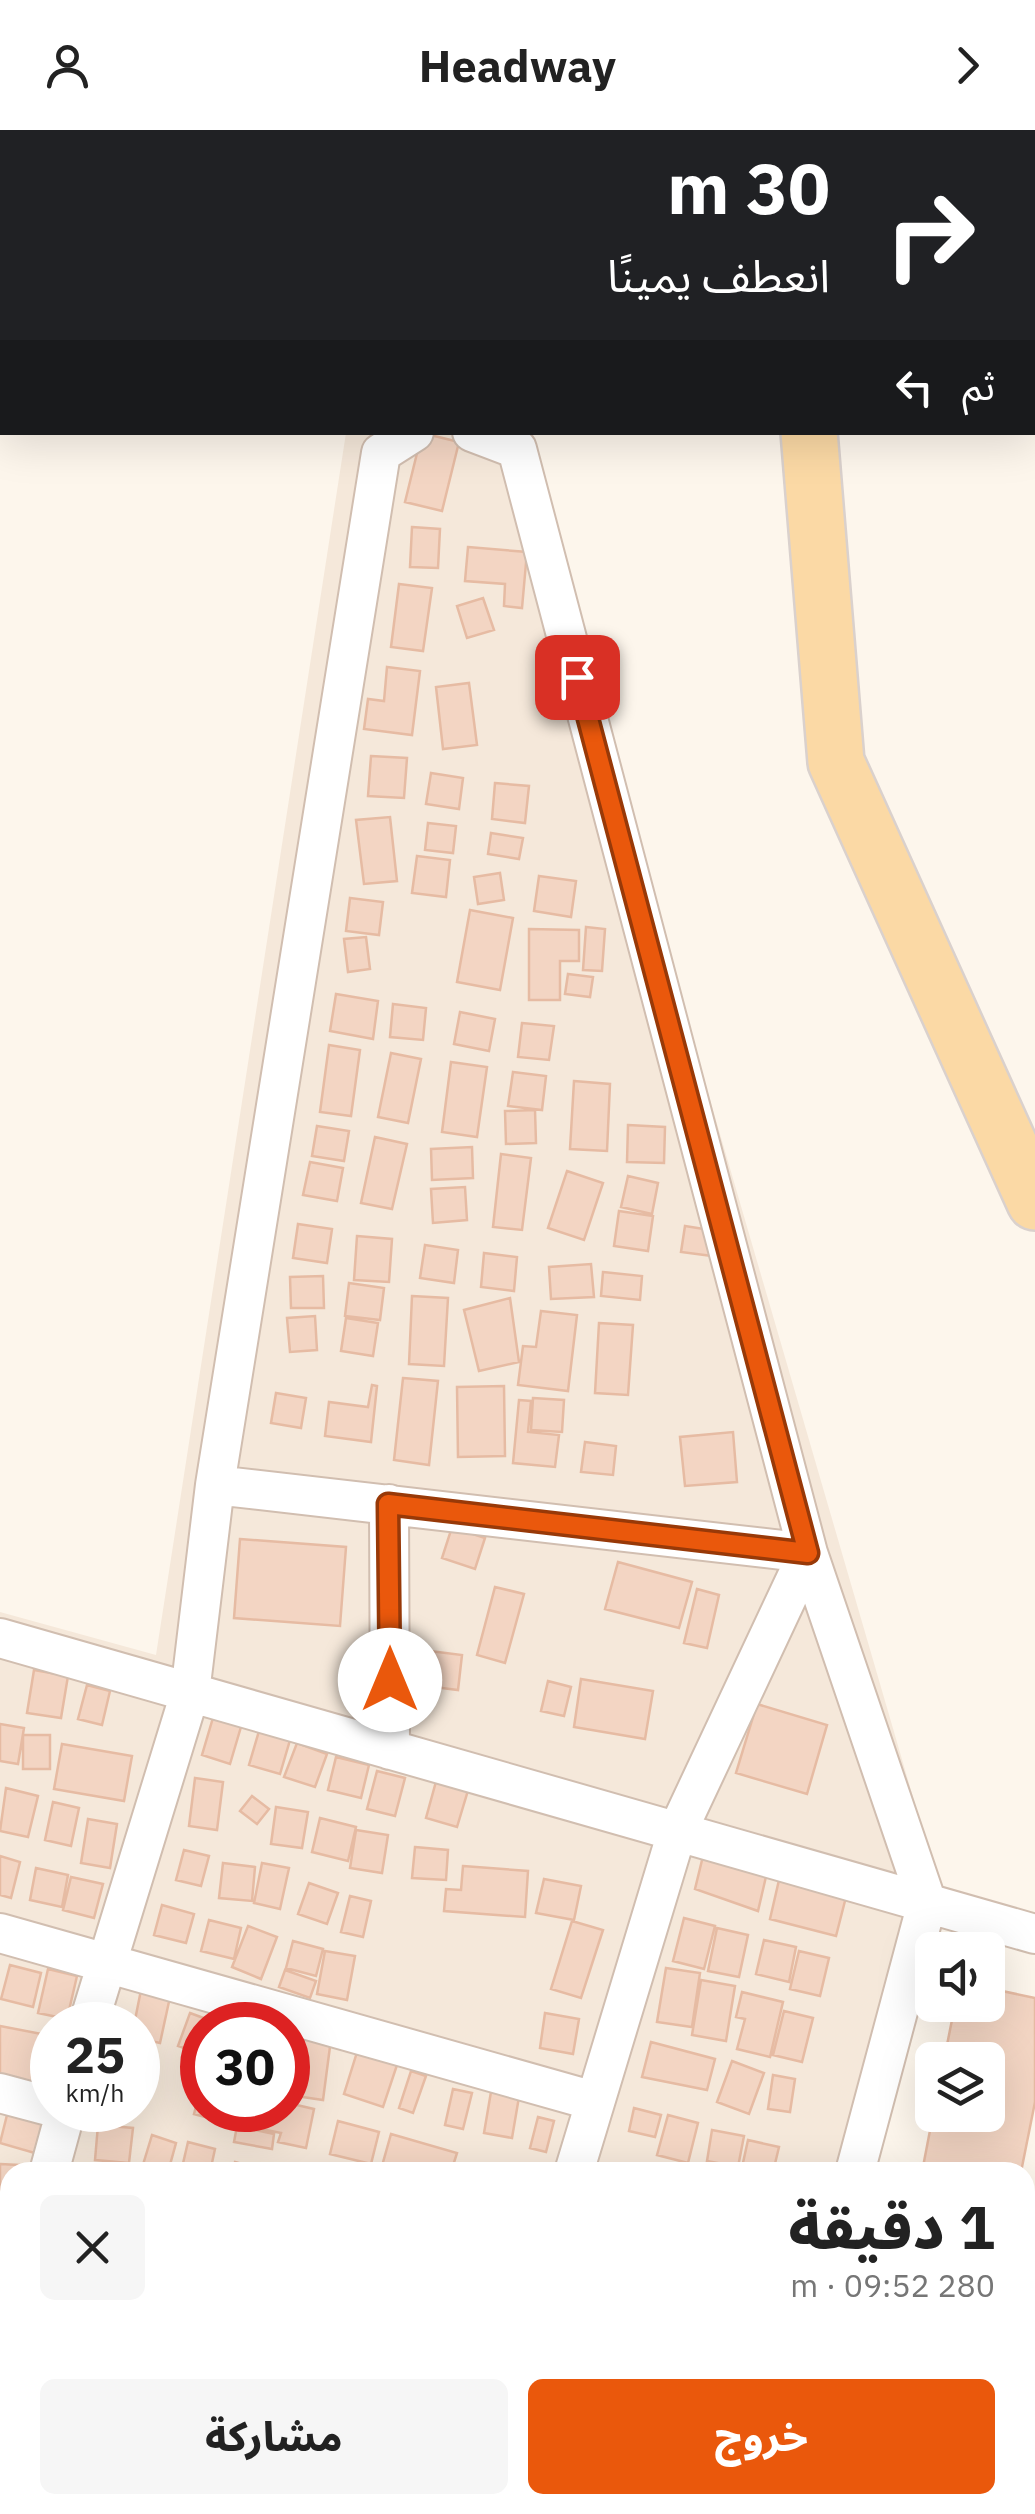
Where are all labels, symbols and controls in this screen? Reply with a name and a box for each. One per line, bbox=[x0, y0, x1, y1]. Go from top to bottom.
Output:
text: Headway bbox=[419, 36, 616, 94]
icon: person bbox=[40, 38, 95, 93]
icon: forward bbox=[940, 38, 995, 93]
text: 30 m bbox=[667, 142, 830, 233]
icon: right bbox=[865, 170, 995, 300]
text: انعطف يمينًا bbox=[607, 246, 830, 304]
icon: left bbox=[887, 360, 942, 415]
text: ثم bbox=[962, 361, 995, 410]
pin bbox=[535, 635, 620, 720]
icon: arrive bbox=[550, 650, 605, 705]
position arrow bbox=[338, 1628, 442, 1732]
map controls bbox=[915, 1932, 1005, 2132]
button: sound bbox=[915, 1932, 1005, 2022]
speed limit sign: 30 bbox=[180, 2002, 310, 2132]
text: 25 bbox=[65, 2022, 125, 2087]
button: layers bbox=[915, 2042, 1005, 2132]
text: km/h bbox=[66, 2076, 124, 2109]
text: 1 دقيقة bbox=[788, 2187, 995, 2266]
button: close bbox=[40, 2195, 145, 2300]
text: 280 m · 09:52 bbox=[790, 2264, 995, 2306]
button: مشاركة bbox=[40, 2379, 508, 2494]
button: خروج bbox=[528, 2379, 995, 2494]

